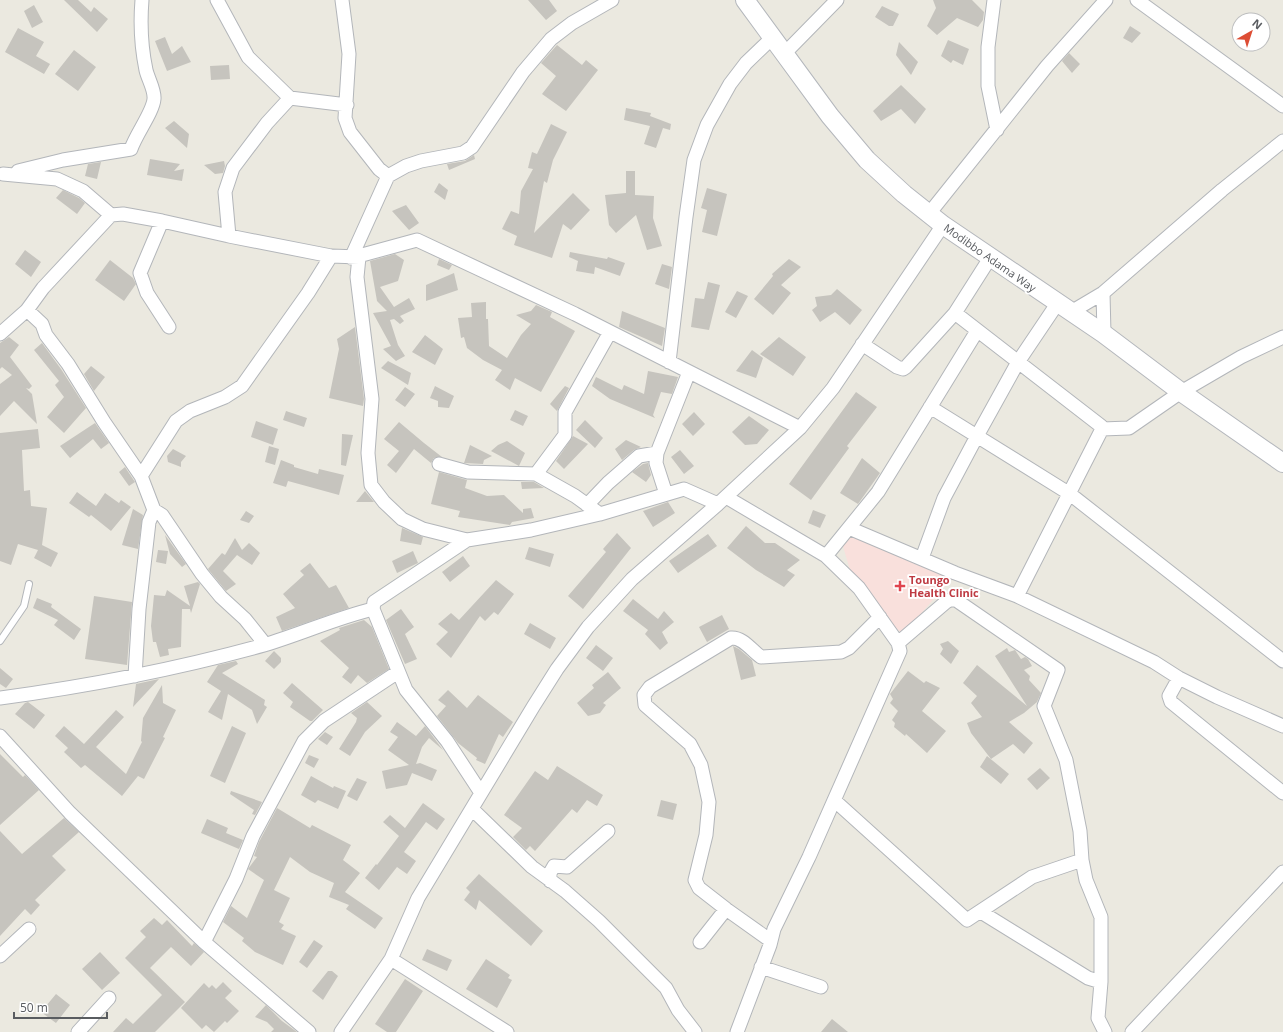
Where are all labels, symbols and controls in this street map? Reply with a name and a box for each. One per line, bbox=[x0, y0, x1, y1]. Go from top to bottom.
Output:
north arrow bbox=[1231, 12, 1271, 52]
text: N bbox=[1249, 15, 1266, 32]
street label: Modibbo Adama Way bbox=[941, 220, 1040, 295]
place label: Toungo Health Clinic bbox=[909, 572, 979, 600]
marker: Toungo Health Clinic bbox=[894, 580, 906, 592]
scale bar bbox=[14, 994, 107, 1020]
text: 50 m bbox=[20, 999, 48, 1016]

